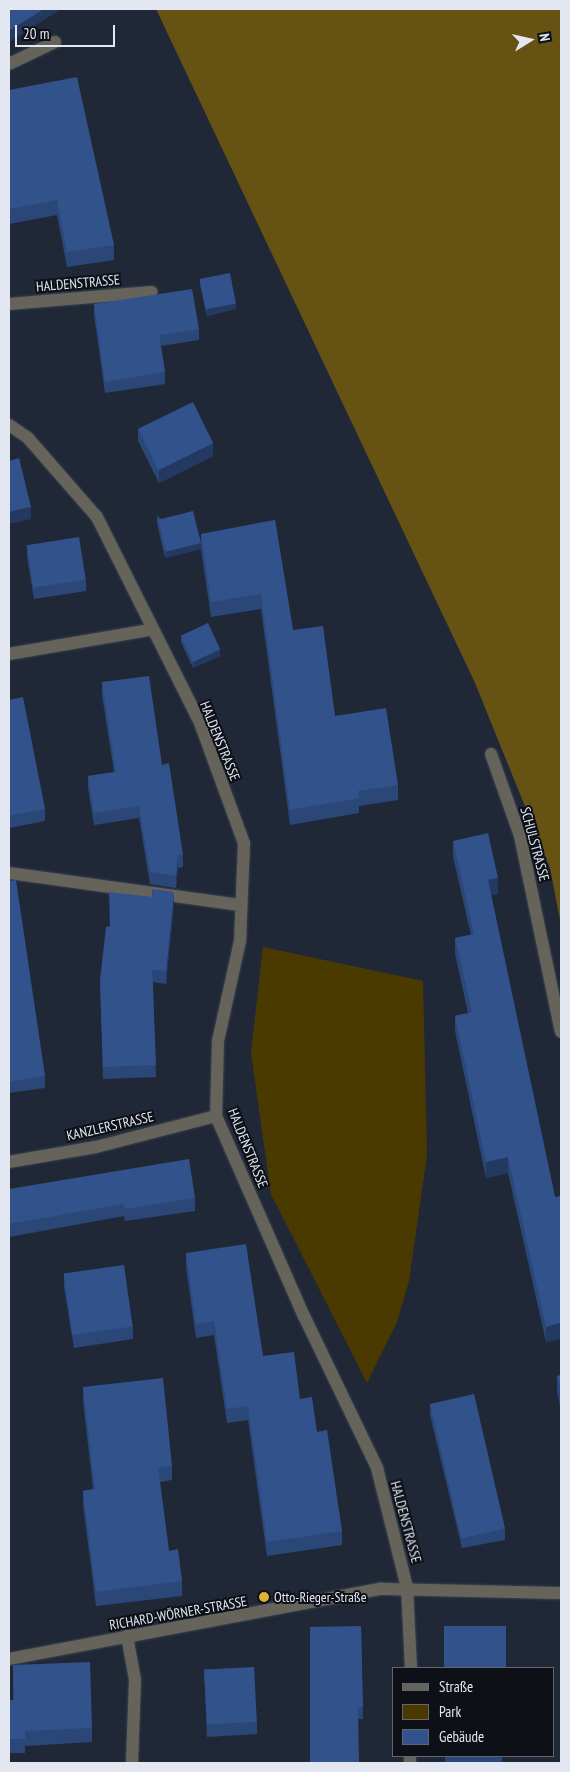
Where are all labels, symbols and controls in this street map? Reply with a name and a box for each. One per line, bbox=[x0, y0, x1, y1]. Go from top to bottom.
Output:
scale bar bbox=[18, 15, 118, 47]
north arrow bbox=[505, 15, 555, 65]
text: 20 m bbox=[23, 24, 49, 43]
text: N bbox=[535, 32, 554, 43]
street label: HALDENSTRASSE bbox=[35, 271, 121, 295]
street label: HALDENSTRASSE bbox=[196, 699, 244, 783]
street label: SCHULSTRASSE bbox=[517, 805, 553, 883]
street label: HALDENSTRASSE bbox=[224, 1106, 272, 1190]
street label: KANZLERSTRASSE bbox=[65, 1108, 155, 1144]
street label: HALDENSTRASSE bbox=[387, 1479, 425, 1565]
place label: Otto-Rieger-Straße bbox=[274, 1589, 366, 1605]
marker: Otto-Rieger-Straße bbox=[258, 1591, 270, 1603]
street label: RICHARD-WÖRNER-STRASSE bbox=[108, 1593, 248, 1633]
legend bbox=[392, 1667, 555, 1757]
text: Straße bbox=[439, 1677, 473, 1696]
text: Park bbox=[439, 1702, 461, 1721]
text: Gebäude bbox=[439, 1727, 484, 1746]

